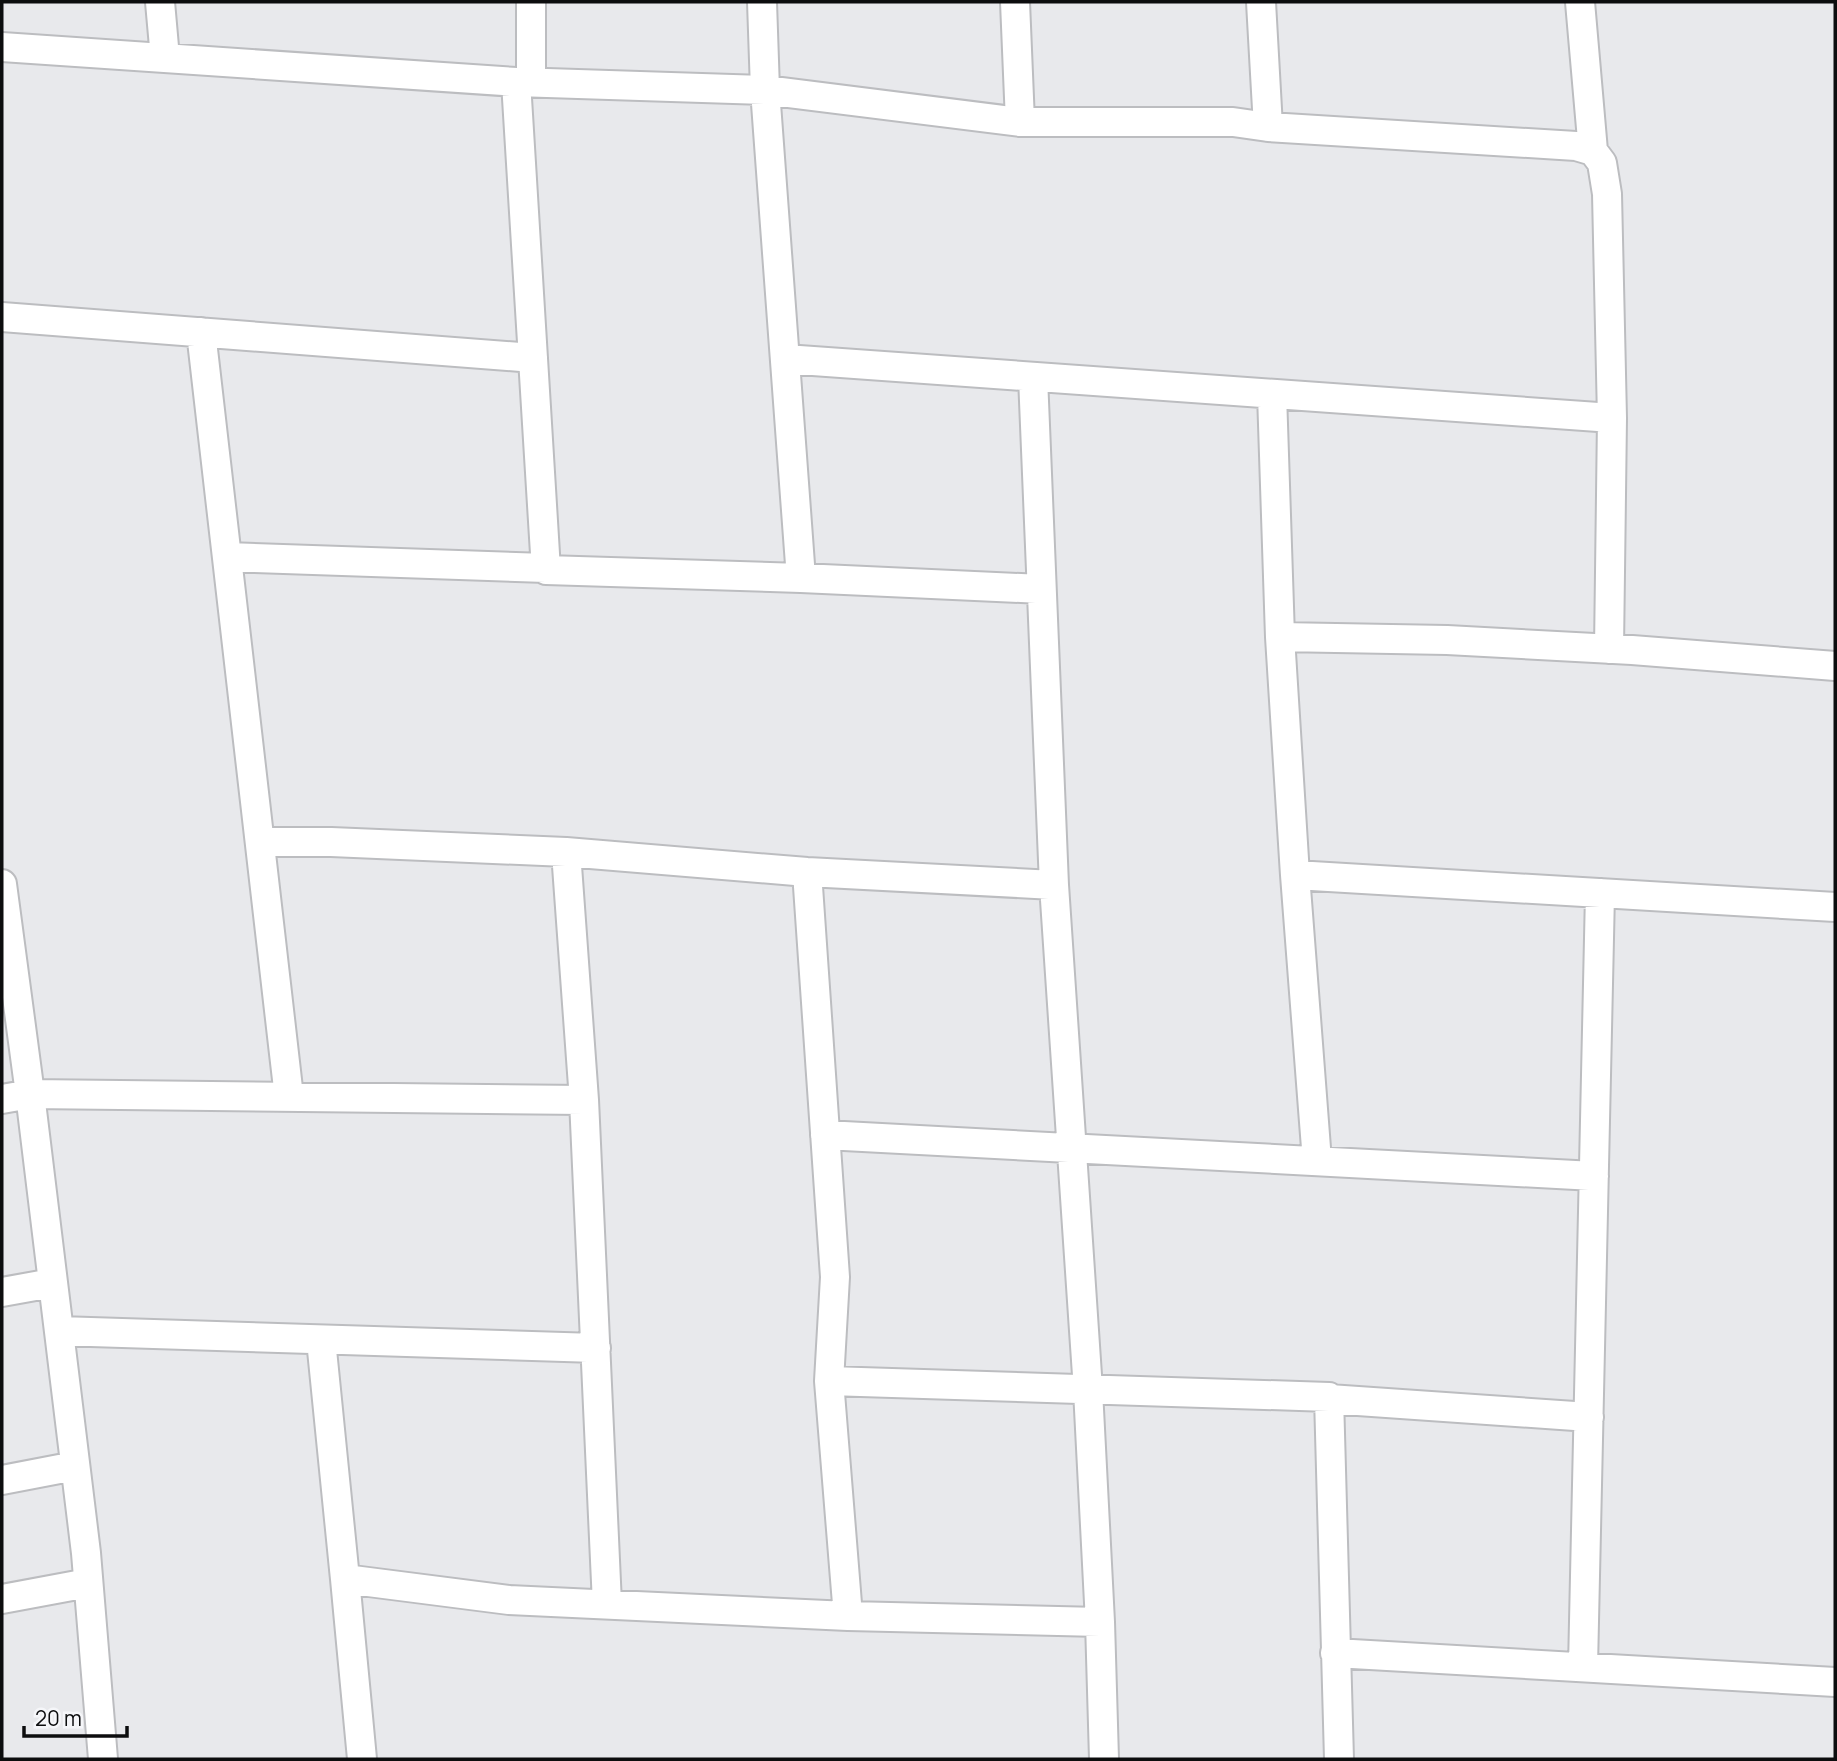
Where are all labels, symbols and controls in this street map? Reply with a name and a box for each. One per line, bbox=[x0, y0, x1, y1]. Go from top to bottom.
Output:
scale bar bbox=[24, 1694, 128, 1738]
text: 20 m bbox=[35, 1704, 82, 1732]

